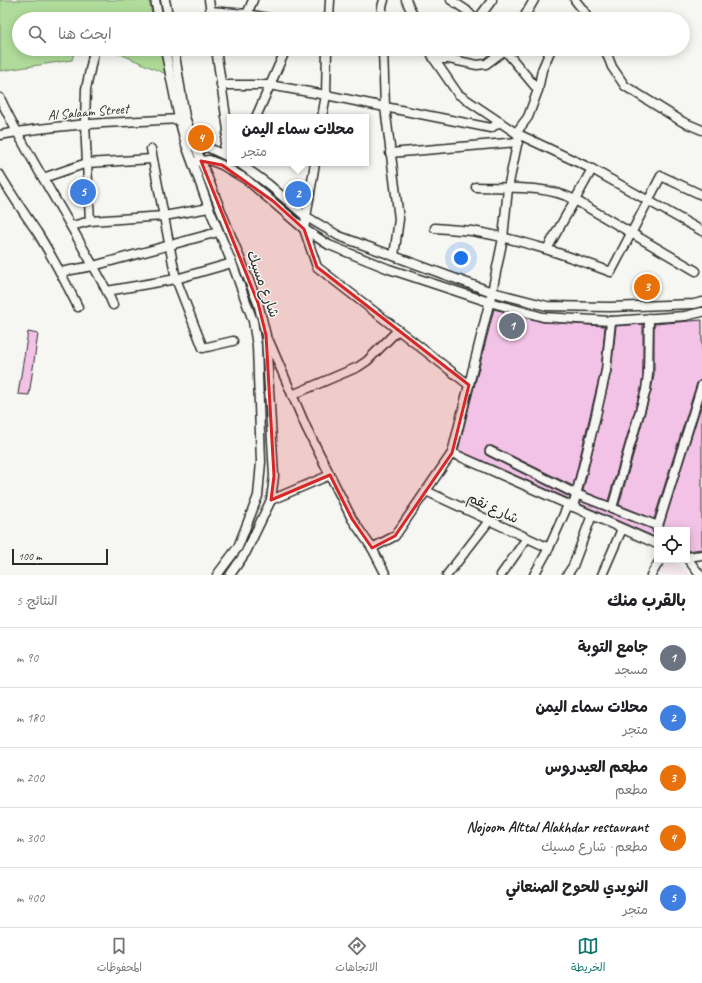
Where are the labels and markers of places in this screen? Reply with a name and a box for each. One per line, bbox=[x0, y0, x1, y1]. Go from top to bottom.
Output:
pin: 4 bbox=[188, 123, 214, 153]
pin: 5 bbox=[70, 177, 96, 207]
pin: 2 bbox=[285, 179, 311, 209]
pin: 3 bbox=[634, 272, 660, 302]
pin: 1 bbox=[499, 311, 525, 341]

